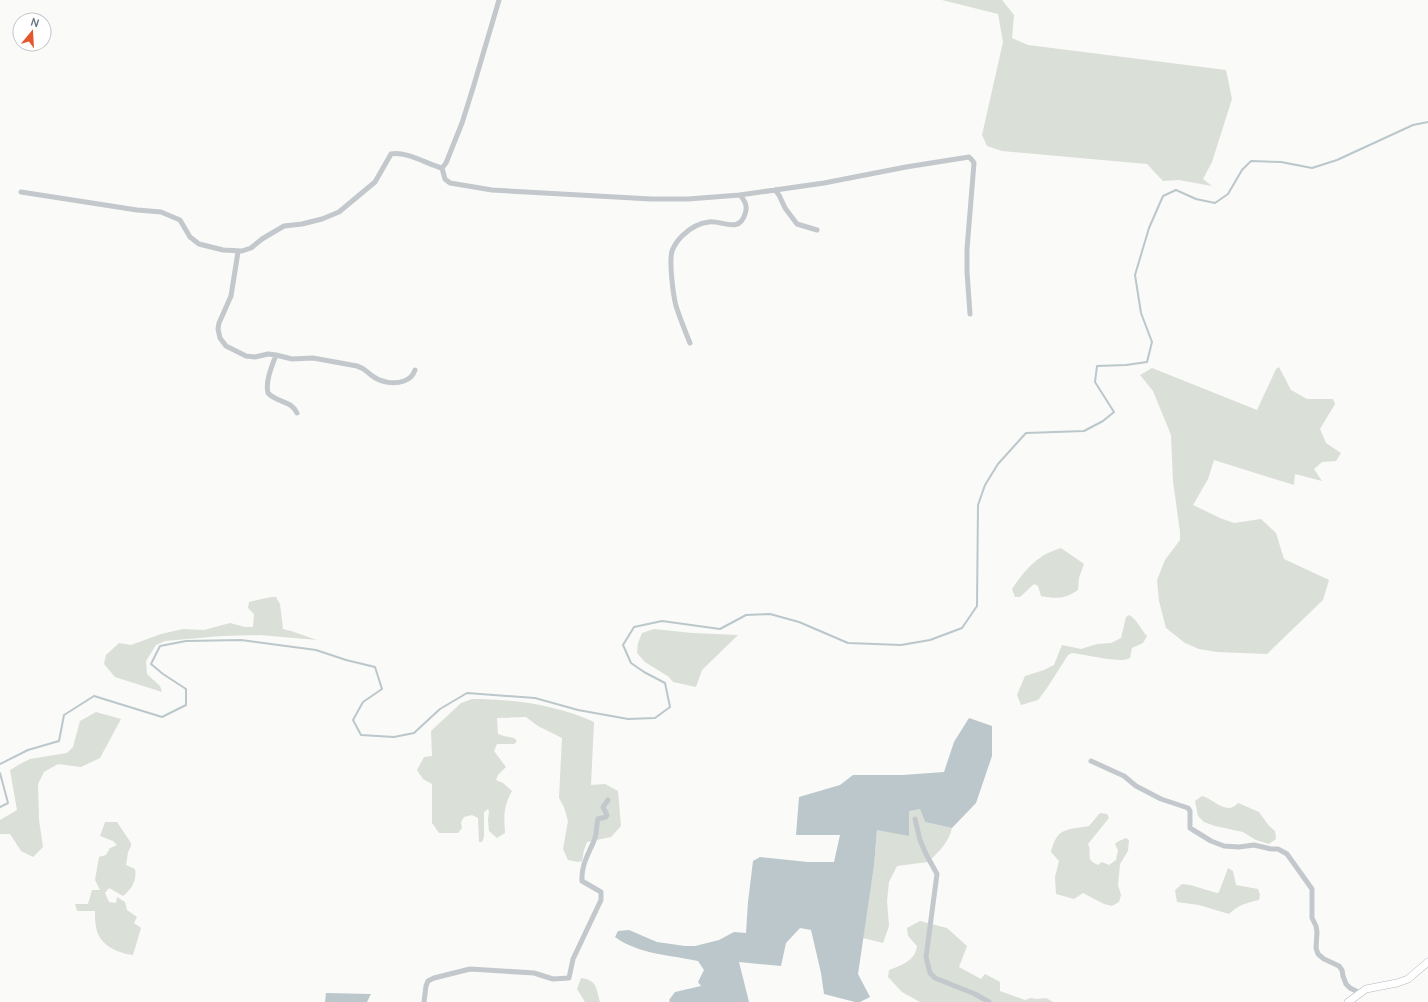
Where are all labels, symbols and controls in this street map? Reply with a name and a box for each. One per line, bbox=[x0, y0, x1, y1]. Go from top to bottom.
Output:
north arrow bbox=[12, 12, 52, 52]
text: N bbox=[29, 14, 41, 30]

